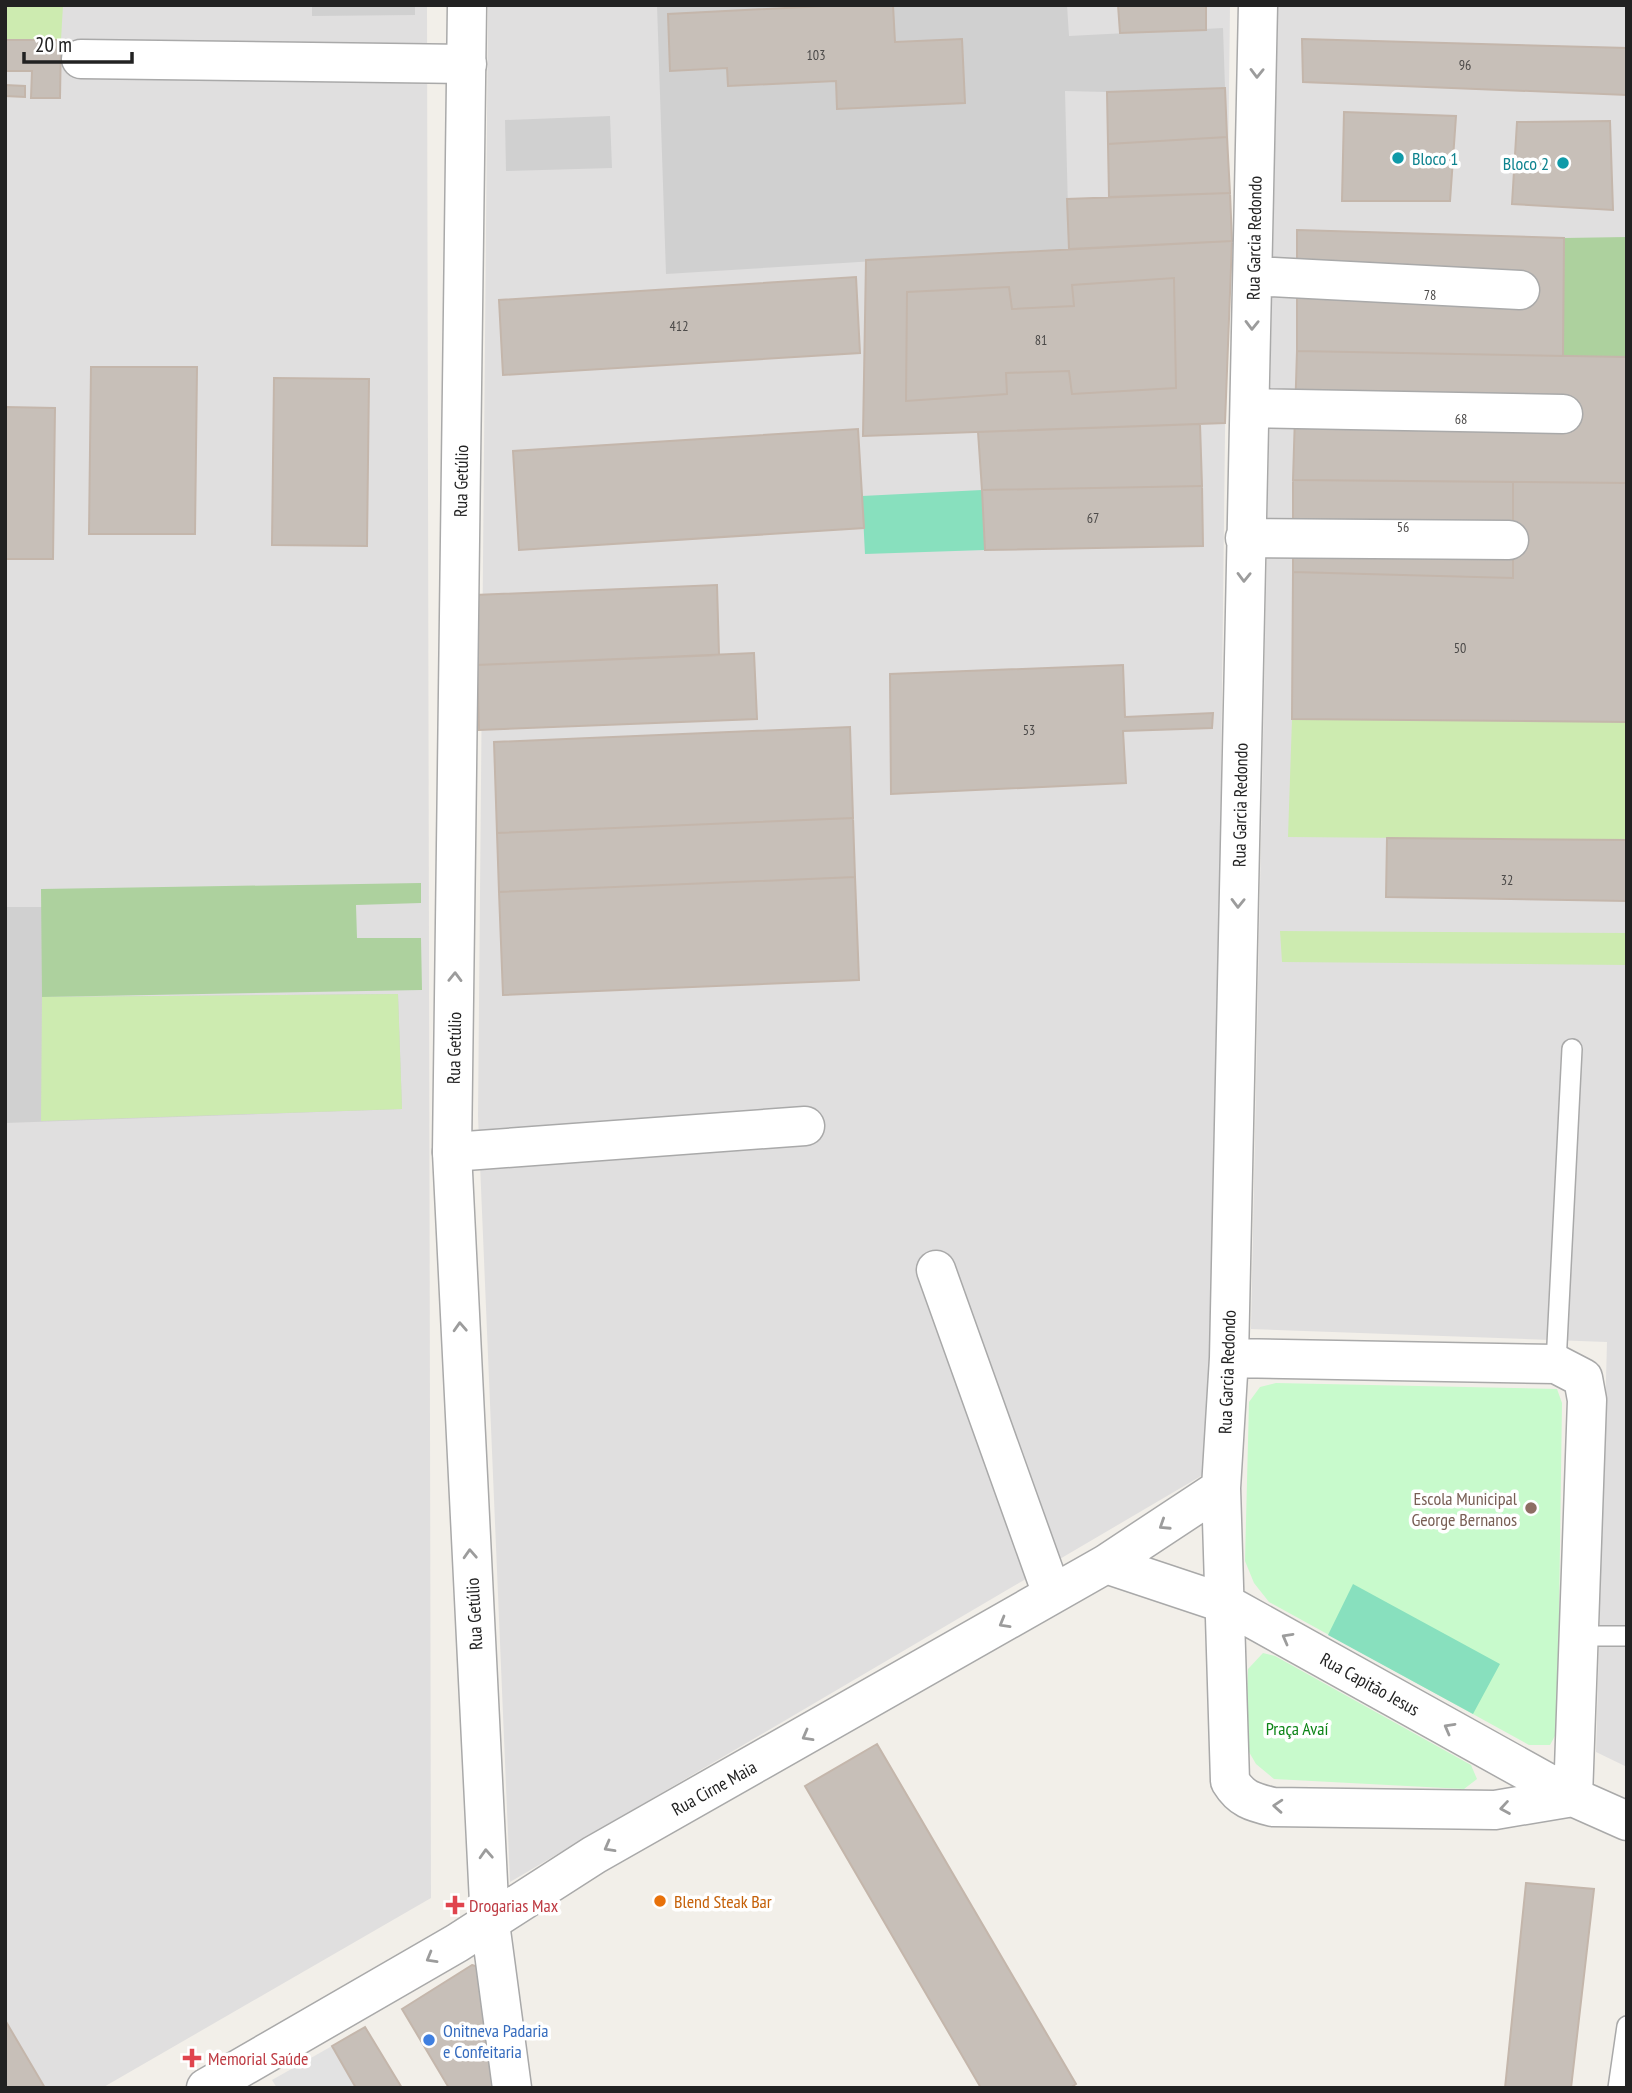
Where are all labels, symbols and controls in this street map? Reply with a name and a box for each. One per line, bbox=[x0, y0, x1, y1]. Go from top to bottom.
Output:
scale bar bbox=[24, 21, 133, 65]
text: 20 m bbox=[35, 31, 72, 58]
house number: 103 bbox=[807, 46, 825, 64]
house number: 96 bbox=[1459, 56, 1471, 74]
one-way arrow bbox=[1249, 69, 1265, 79]
place label: Bloco 1 bbox=[1412, 147, 1458, 170]
marker: Bloco 1 bbox=[1390, 150, 1406, 166]
place label: Bloco 2 bbox=[1503, 152, 1549, 175]
marker: Bloco 2 bbox=[1555, 155, 1571, 171]
street label: Rua Garcia Redondo bbox=[1241, 175, 1267, 300]
house number: 78 bbox=[1424, 286, 1436, 304]
house number: 412 bbox=[670, 317, 688, 335]
one-way arrow bbox=[1244, 321, 1260, 331]
house number: 81 bbox=[1035, 331, 1047, 349]
house number: 68 bbox=[1455, 410, 1467, 428]
street label: Rua Getúlio bbox=[449, 444, 473, 517]
house number: 67 bbox=[1087, 509, 1099, 527]
house number: 56 bbox=[1397, 518, 1409, 536]
one-way arrow bbox=[1236, 573, 1252, 583]
house number: 50 bbox=[1454, 639, 1466, 657]
house number: 53 bbox=[1023, 721, 1035, 739]
street label: Rua Garcia Redondo bbox=[1227, 742, 1253, 867]
house number: 32 bbox=[1501, 871, 1513, 889]
one-way arrow bbox=[1230, 897, 1245, 908]
one-way arrow bbox=[447, 971, 463, 982]
street label: Rua Getúlio bbox=[442, 1011, 466, 1084]
street label: Rua Garcia Redondo bbox=[1213, 1309, 1241, 1434]
one-way arrow bbox=[453, 1321, 468, 1332]
place label: Escola Municipal George Bernanos bbox=[1411, 1487, 1518, 1531]
marker: Escola Municipal George Bernanos bbox=[1523, 1500, 1539, 1516]
one-way arrow bbox=[1159, 1517, 1172, 1530]
one-way arrow bbox=[463, 1548, 478, 1559]
street label: Rua Getúlio bbox=[461, 1577, 487, 1651]
one-way arrow bbox=[999, 1614, 1012, 1627]
one-way arrow bbox=[1282, 1633, 1294, 1646]
street label: Rua Capitão Jesus bbox=[1316, 1647, 1424, 1721]
park label: Praça Avaí bbox=[1266, 1717, 1328, 1740]
one-way arrow bbox=[1444, 1723, 1456, 1736]
one-way arrow bbox=[802, 1728, 814, 1741]
street label: Rua Cirne Maia bbox=[668, 1755, 760, 1821]
one-way arrow bbox=[1272, 1799, 1283, 1814]
one-way arrow bbox=[1500, 1800, 1511, 1815]
one-way arrow bbox=[603, 1839, 616, 1852]
one-way arrow bbox=[479, 1849, 494, 1860]
place label: Blend Steak Bar bbox=[674, 1890, 772, 1913]
marker: Blend Steak Bar bbox=[652, 1893, 668, 1909]
place label: Drogarias Max bbox=[469, 1894, 559, 1917]
marker: Drogarias Max bbox=[447, 1897, 463, 1913]
one-way arrow bbox=[426, 1950, 439, 1963]
place label: Onitneva Padaria e Confeitaria bbox=[443, 2019, 549, 2063]
marker: Onitneva Padaria e Confeitaria bbox=[421, 2032, 437, 2048]
place label: Memorial Saúde bbox=[208, 2047, 308, 2070]
marker: Memorial Saúde bbox=[182, 2048, 202, 2068]

